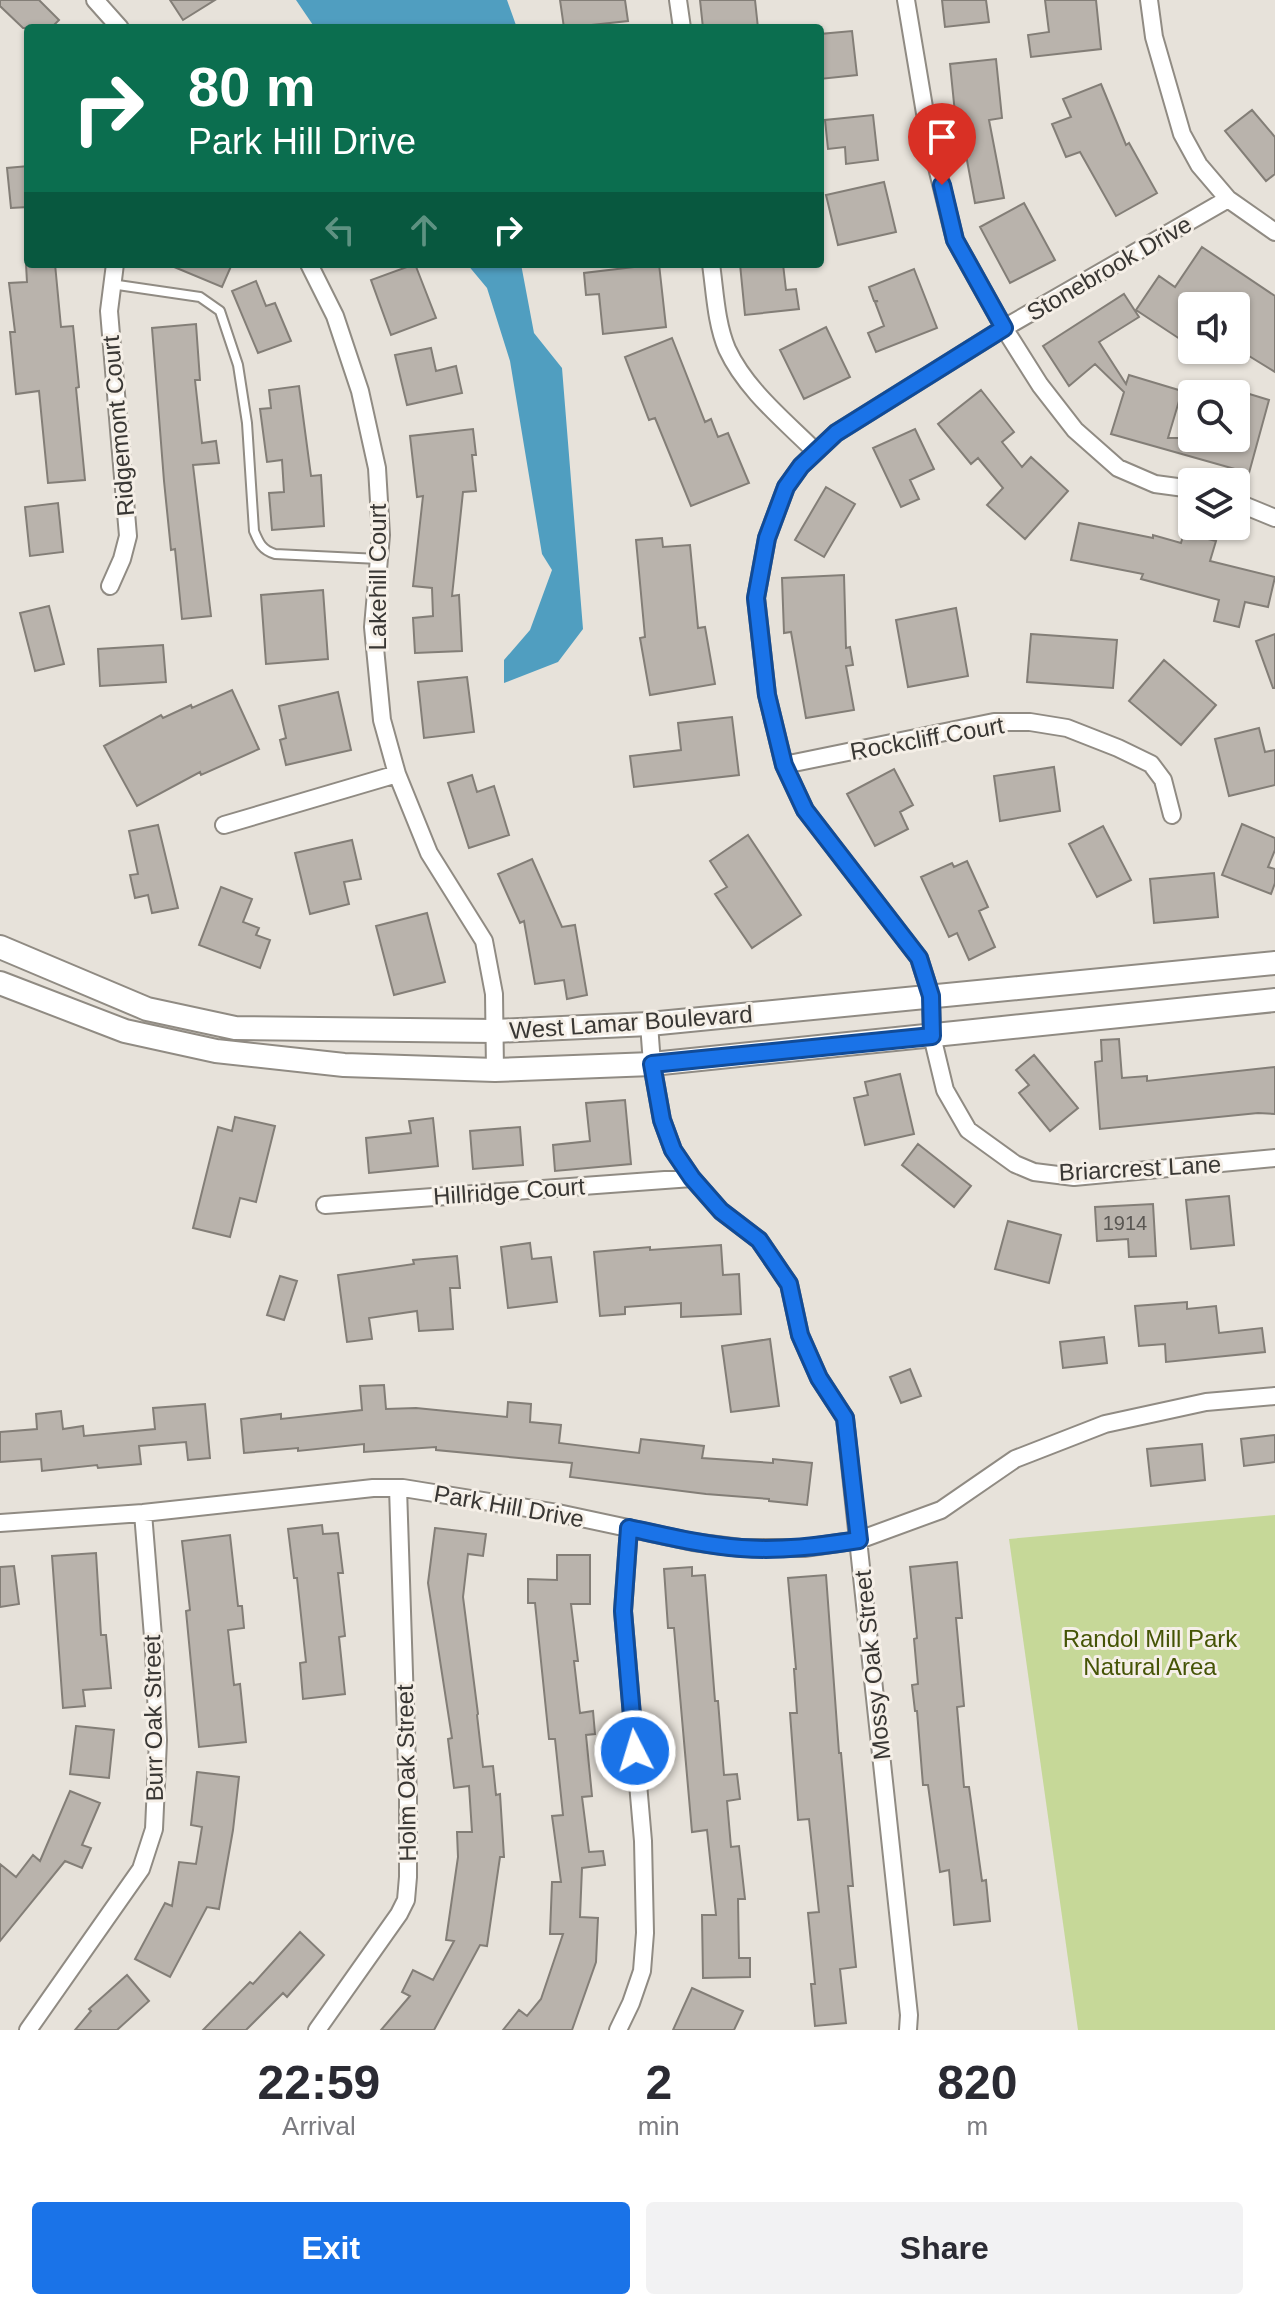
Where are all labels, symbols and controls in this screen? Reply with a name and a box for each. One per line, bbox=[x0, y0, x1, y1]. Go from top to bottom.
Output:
text: 80 m bbox=[188, 55, 316, 118]
icon: right bbox=[56, 56, 160, 160]
pin bbox=[908, 103, 976, 185]
icon: arrive bbox=[920, 115, 964, 159]
text: Park Hill Drive bbox=[188, 121, 416, 162]
icon: left bbox=[318, 208, 362, 252]
icon: ahead bbox=[402, 208, 446, 252]
icon: right bbox=[486, 208, 530, 252]
street label: Stonebrook Drive bbox=[1022, 210, 1196, 326]
map controls bbox=[1178, 292, 1250, 540]
button: sound bbox=[1178, 292, 1250, 364]
street label: Ridgemont Court bbox=[97, 334, 139, 518]
button: search bbox=[1178, 380, 1250, 452]
button: layers bbox=[1178, 468, 1250, 540]
street label: Lakehill Court bbox=[364, 503, 391, 650]
street label: Rockcliff Court bbox=[848, 711, 1006, 765]
street label: West Lamar Boulevard bbox=[509, 1000, 753, 1044]
street label: Briarcrest Lane bbox=[1058, 1150, 1222, 1186]
street label: Hillridge Court bbox=[432, 1172, 586, 1210]
house number: 1914 bbox=[1103, 1212, 1147, 1234]
street label: Park Hill Drive bbox=[432, 1480, 586, 1532]
street label: Mossy Oak Street bbox=[849, 1568, 895, 1761]
park label: Randol Mill Park Natural Area bbox=[1063, 1625, 1238, 1680]
street label: Burr Oak Street bbox=[138, 1634, 168, 1802]
street label: Holm Oak Street bbox=[391, 1684, 421, 1862]
position arrow bbox=[593, 1709, 677, 1793]
text: 22:59 bbox=[258, 2056, 380, 2109]
text: 2 bbox=[645, 2056, 672, 2109]
text: 820 bbox=[937, 2056, 1017, 2109]
text: Arrival bbox=[282, 2111, 356, 2141]
text: min bbox=[638, 2111, 680, 2141]
text: m bbox=[967, 2111, 988, 2141]
button: Exit bbox=[32, 2202, 630, 2294]
button: Share bbox=[646, 2202, 1243, 2294]

